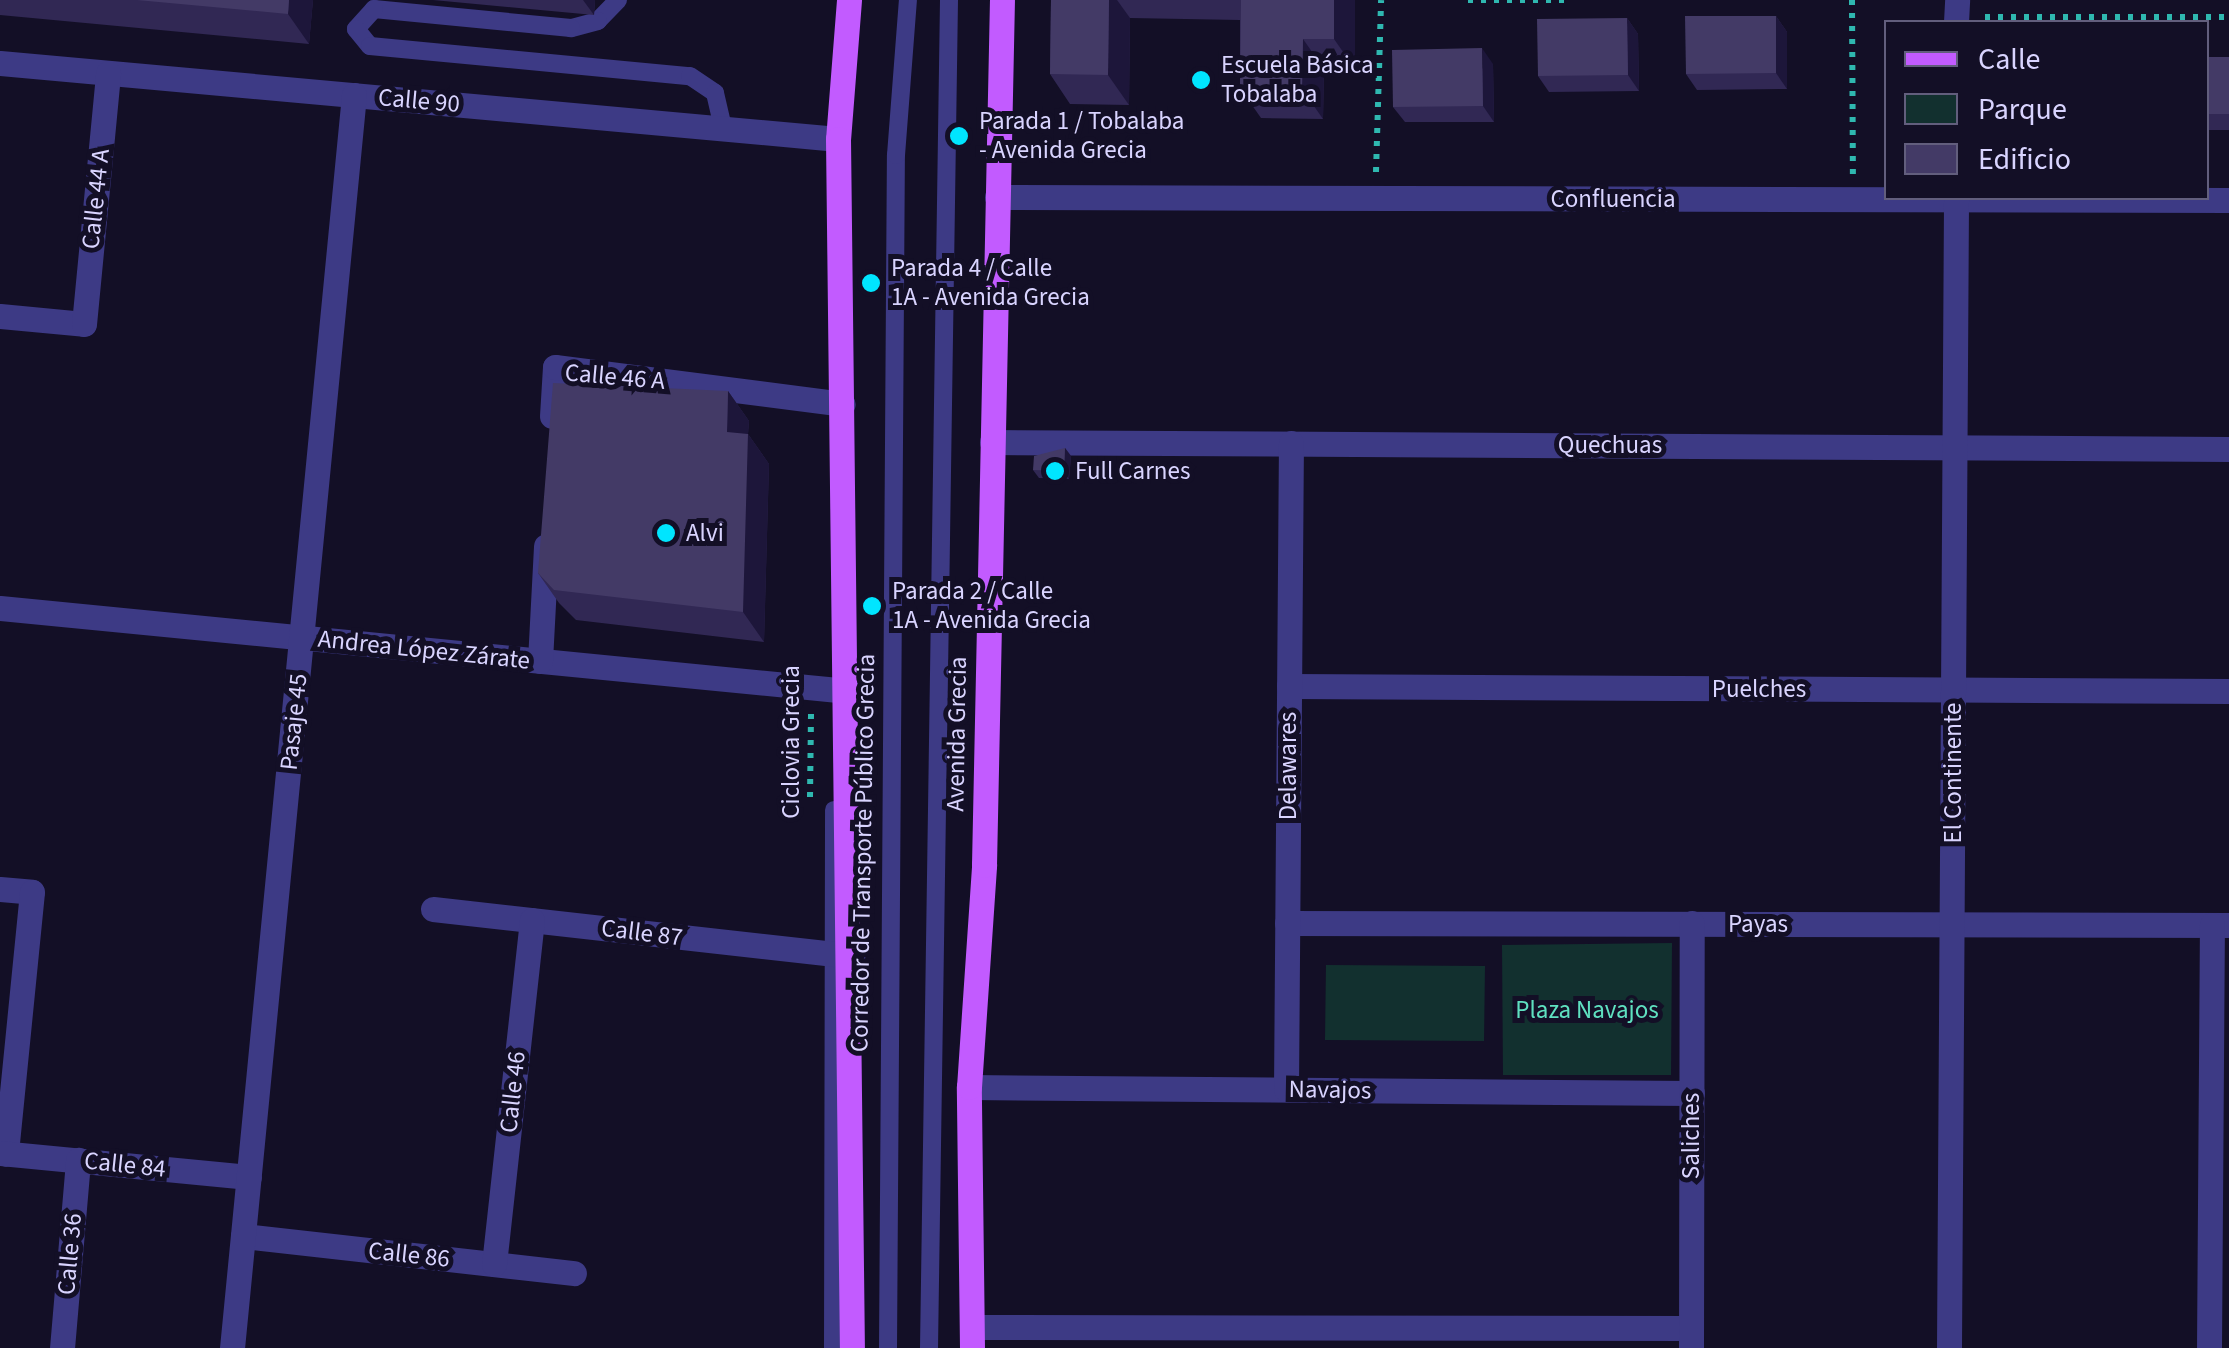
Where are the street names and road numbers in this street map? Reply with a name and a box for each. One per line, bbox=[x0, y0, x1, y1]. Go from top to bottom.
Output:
street label: Calle 90 bbox=[377, 82, 461, 120]
street label: Calle 44 A bbox=[76, 147, 116, 251]
street label: Confluencia bbox=[1551, 184, 1675, 214]
street label: Calle 46 A bbox=[564, 358, 666, 396]
street label: Quechuas bbox=[1558, 430, 1662, 460]
street label: Andrea López Zárate bbox=[317, 624, 531, 676]
street label: Corredor de Transporte Público Grecia bbox=[845, 654, 881, 1052]
street label: Avenida Grecia bbox=[941, 656, 973, 812]
street label: Ciclovia Grecia bbox=[776, 665, 806, 819]
street label: Pasaje 45 bbox=[274, 672, 314, 772]
street label: Puelches bbox=[1712, 674, 1806, 704]
street label: El Continente bbox=[1938, 703, 1968, 843]
street label: Delawares bbox=[1273, 712, 1303, 820]
street label: Payas bbox=[1728, 909, 1788, 939]
street label: Calle 87 bbox=[600, 913, 684, 953]
street label: Calle 46 bbox=[494, 1050, 532, 1134]
street label: Navajos bbox=[1288, 1074, 1372, 1106]
street label: Saliches bbox=[1676, 1093, 1706, 1179]
street label: Calle 84 bbox=[83, 1146, 167, 1184]
street label: Calle 36 bbox=[51, 1212, 89, 1296]
street label: Calle 86 bbox=[367, 1236, 451, 1274]

